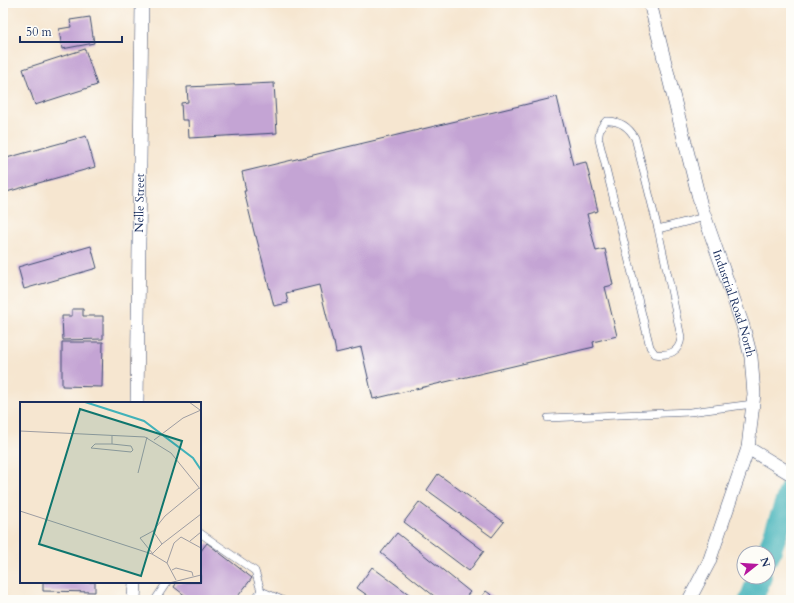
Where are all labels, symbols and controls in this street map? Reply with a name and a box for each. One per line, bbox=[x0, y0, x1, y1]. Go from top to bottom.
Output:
scale bar bbox=[20, 18, 122, 44]
text: 50 m bbox=[26, 24, 53, 40]
street label: Nelle Street bbox=[131, 173, 148, 233]
street label: Industrial Road North bbox=[709, 247, 759, 359]
inset map bbox=[20, 402, 201, 583]
north arrow bbox=[736, 545, 776, 585]
text: N bbox=[757, 555, 774, 569]

